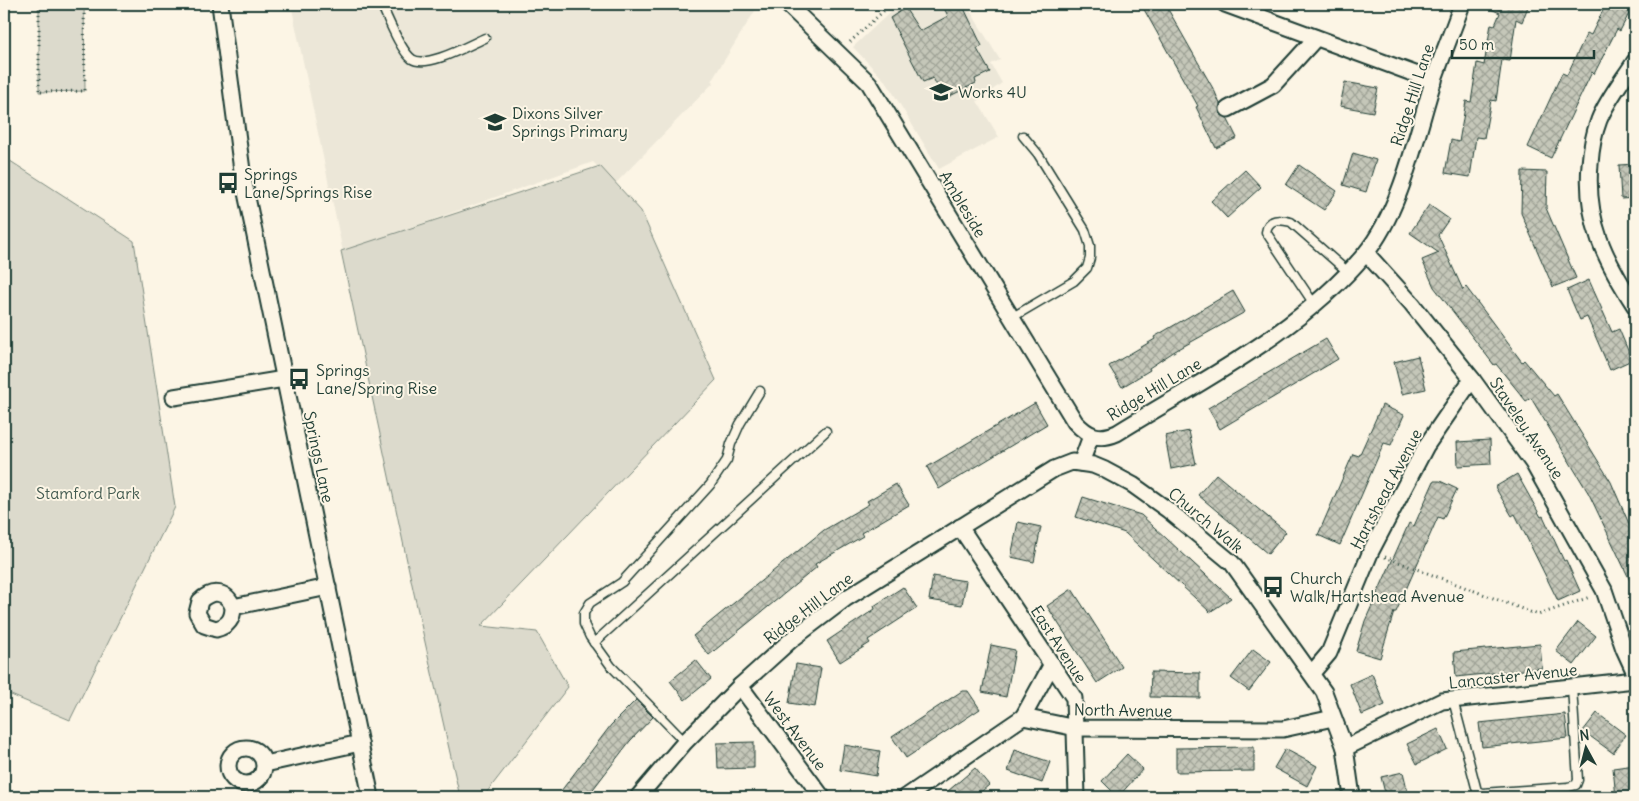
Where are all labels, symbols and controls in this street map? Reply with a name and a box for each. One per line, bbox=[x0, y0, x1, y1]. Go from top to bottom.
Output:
scale bar bbox=[1452, 28, 1594, 60]
text: 50 m bbox=[1459, 35, 1494, 54]
street label: Ridge Hill Lane bbox=[1386, 41, 1438, 149]
school or university icon: Works 4U bbox=[928, 79, 954, 105]
place label: Works 4U bbox=[958, 82, 1027, 102]
place label: Dixons Silver Springs Primary bbox=[512, 103, 628, 141]
school or university icon: Dixons Silver Springs Primary bbox=[482, 109, 508, 135]
place label: Springs Lane/Springs Rise bbox=[244, 164, 373, 202]
street label: Ambleside bbox=[935, 167, 991, 241]
bus stop icon: Springs Lane/Springs Rise bbox=[215, 170, 241, 196]
street label: Ridge Hill Lane bbox=[1103, 353, 1205, 425]
place label: Springs Lane/Spring Rise bbox=[316, 360, 437, 398]
bus stop icon: Springs Lane/Spring Rise bbox=[286, 366, 312, 392]
street label: Staveley Avenue bbox=[1486, 373, 1568, 483]
street label: Springs Lane bbox=[300, 409, 338, 505]
street label: Hartshead Avenue bbox=[1346, 425, 1426, 553]
park label: Stamford Park bbox=[36, 483, 140, 503]
street label: Church Walk bbox=[1165, 483, 1247, 557]
street label: Ridge Hill Lane bbox=[760, 568, 856, 648]
place label: Church Walk/Hartshead Avenue bbox=[1290, 568, 1464, 606]
bus stop icon: Church Walk/Hartshead Avenue bbox=[1260, 574, 1286, 600]
street label: East Avenue bbox=[1027, 601, 1091, 687]
street label: Lancaster Avenue bbox=[1448, 659, 1578, 693]
street label: West Avenue bbox=[759, 688, 831, 774]
street label: North Avenue bbox=[1074, 699, 1172, 721]
north arrow bbox=[1562, 724, 1612, 774]
text: N bbox=[1579, 726, 1590, 745]

